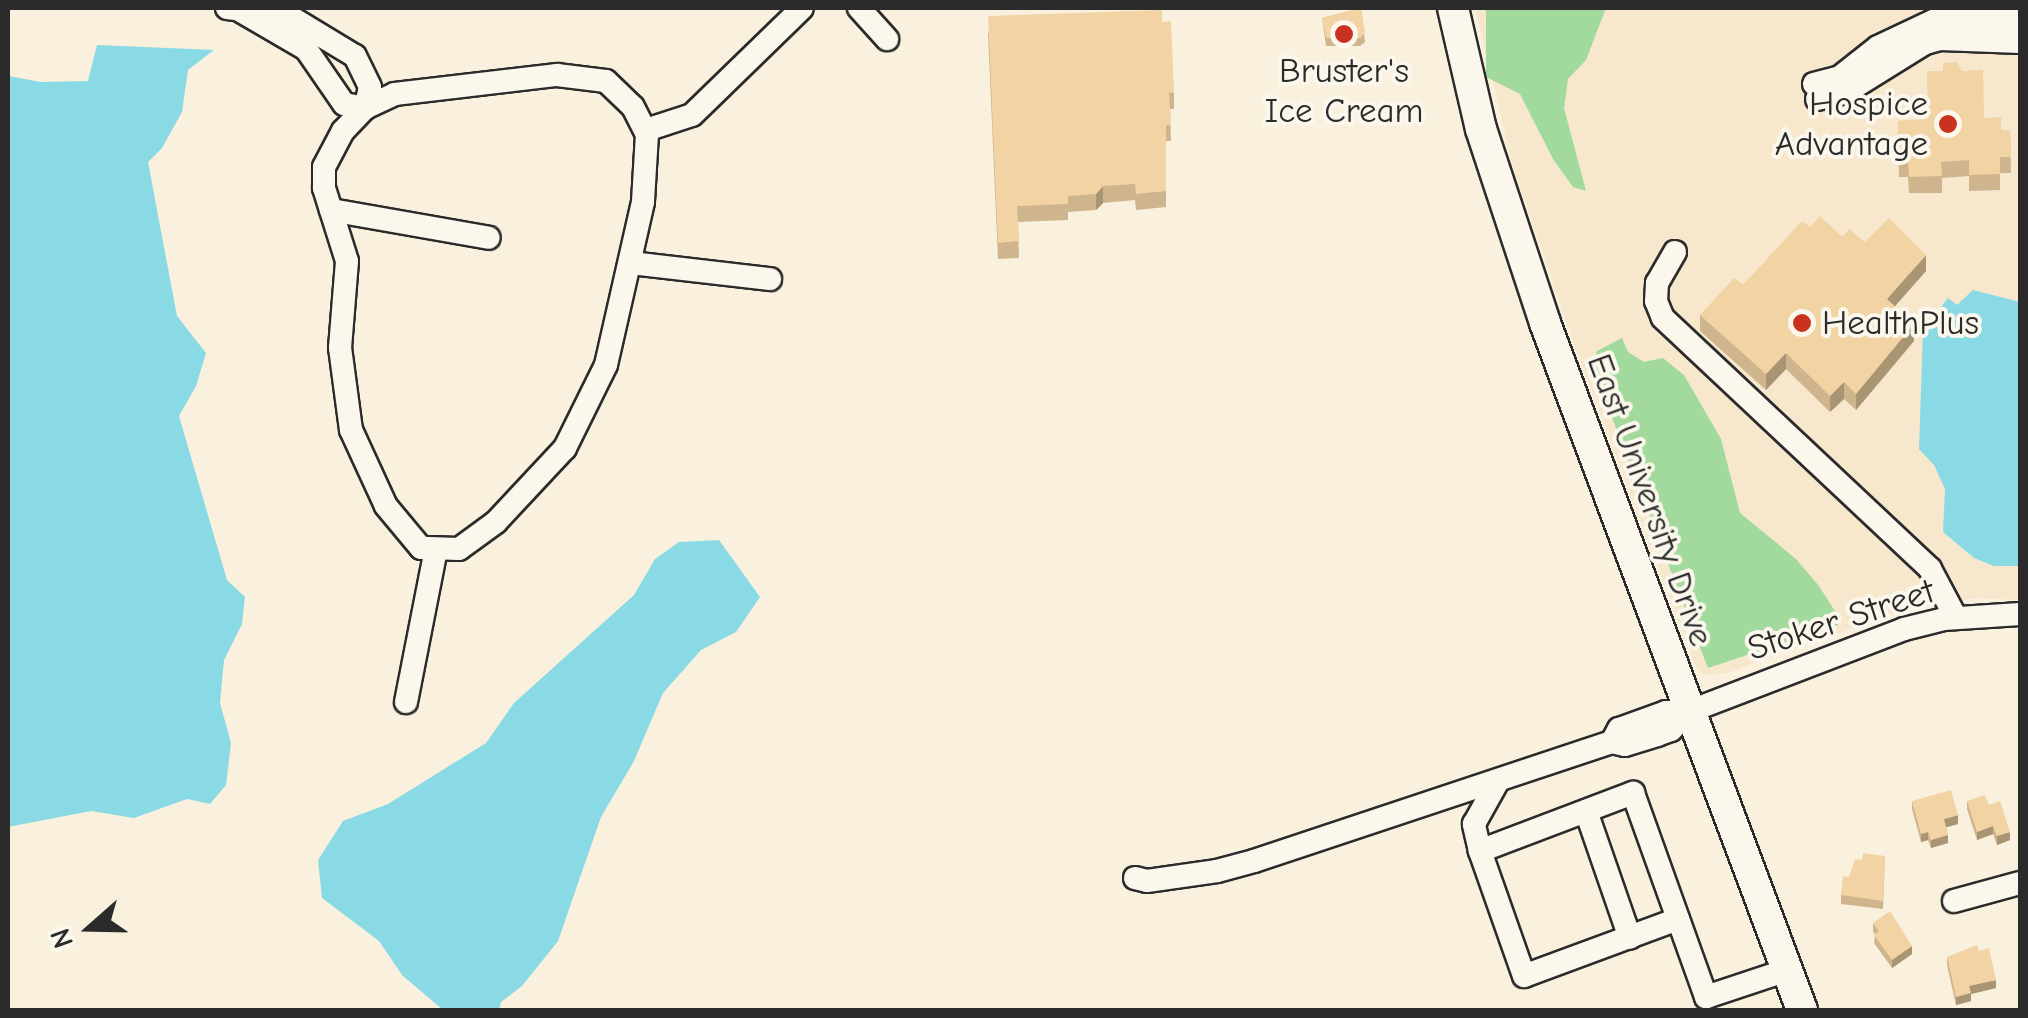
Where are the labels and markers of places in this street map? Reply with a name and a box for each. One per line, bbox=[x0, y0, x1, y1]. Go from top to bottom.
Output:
marker: Bruster's Ice Cream bbox=[1333, 23, 1355, 45]
place label: Bruster's Ice Cream bbox=[1264, 50, 1424, 132]
place label: Hospice Advantage bbox=[1775, 83, 1928, 165]
marker: Hospice Advantage bbox=[1937, 113, 1959, 135]
place label: HealthPlus bbox=[1822, 302, 1979, 344]
marker: HealthPlus bbox=[1791, 312, 1813, 334]

